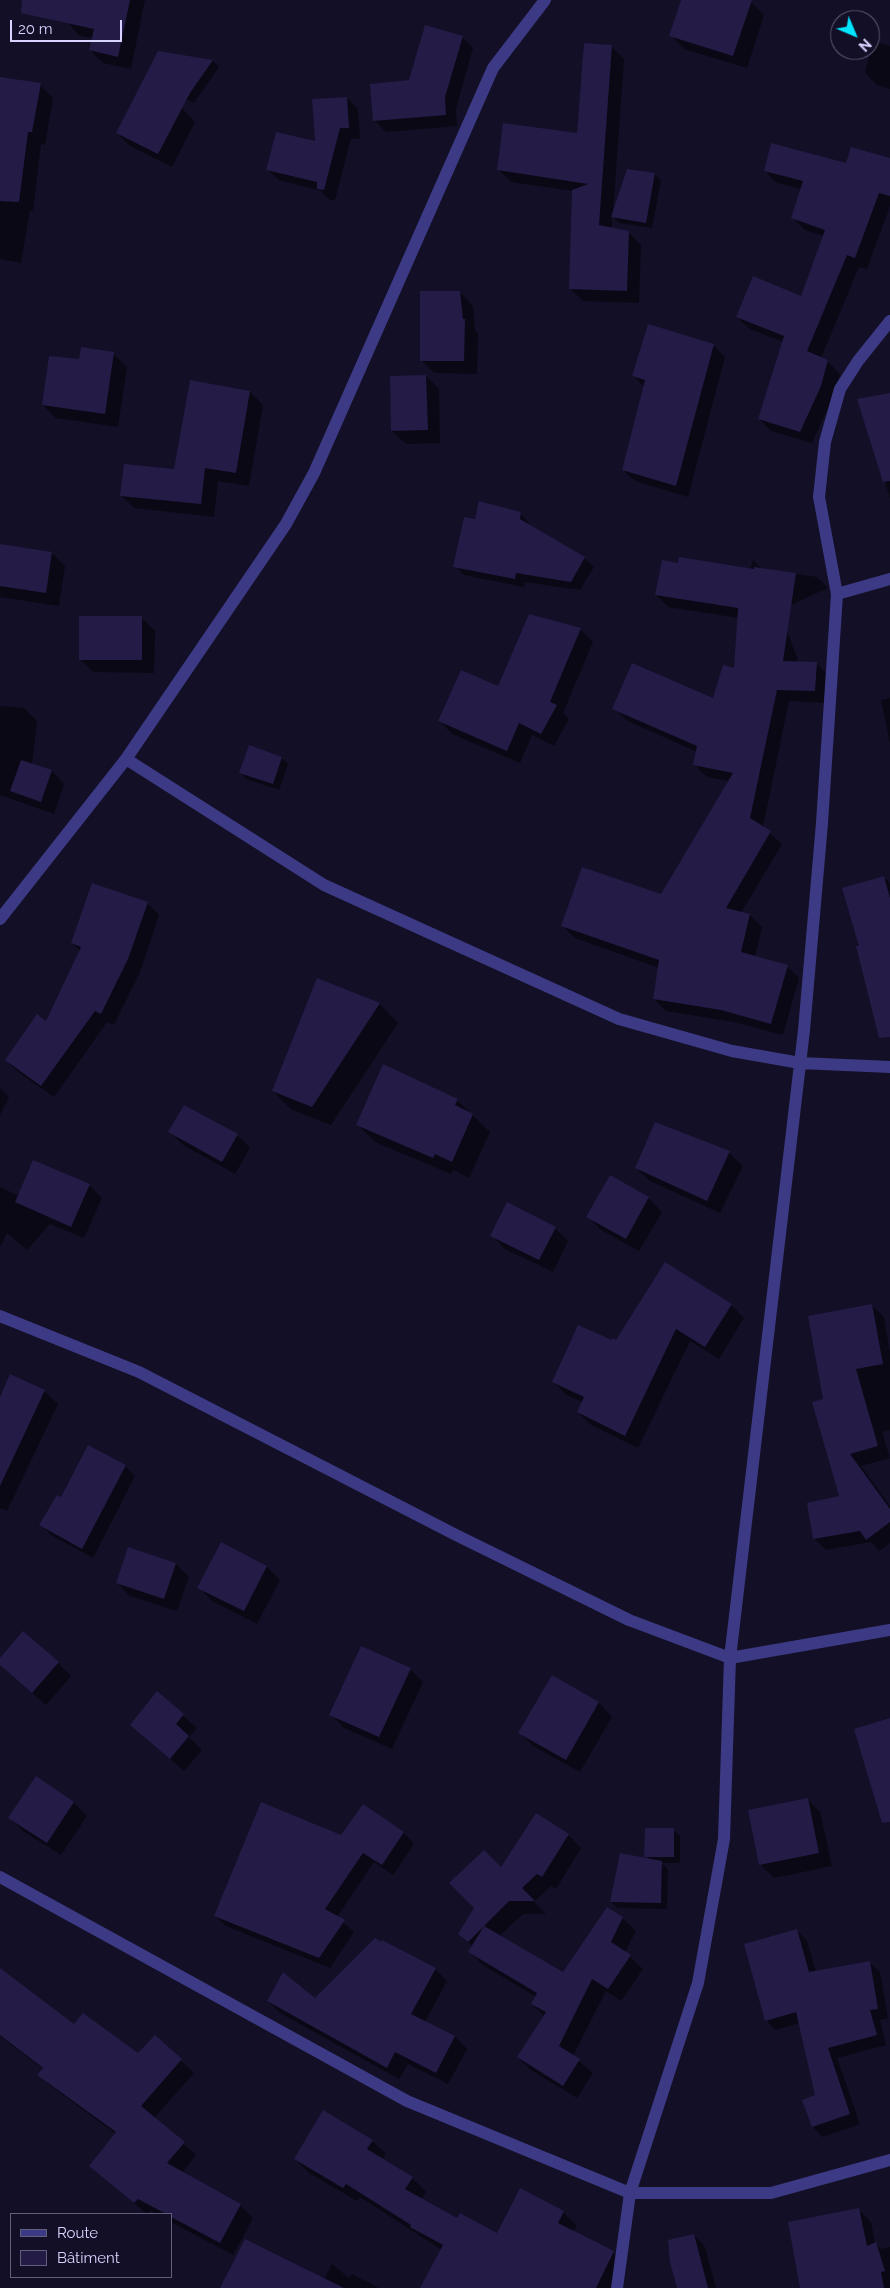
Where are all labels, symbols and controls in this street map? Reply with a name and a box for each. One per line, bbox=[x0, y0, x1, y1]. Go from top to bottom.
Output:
scale bar bbox=[12, 10, 125, 42]
north arrow bbox=[830, 10, 880, 60]
text: 20 m bbox=[18, 20, 53, 38]
text: N bbox=[855, 35, 874, 54]
legend bbox=[10, 2213, 172, 2278]
text: Route bbox=[57, 2224, 98, 2242]
text: Bâtiment bbox=[57, 2249, 120, 2267]

